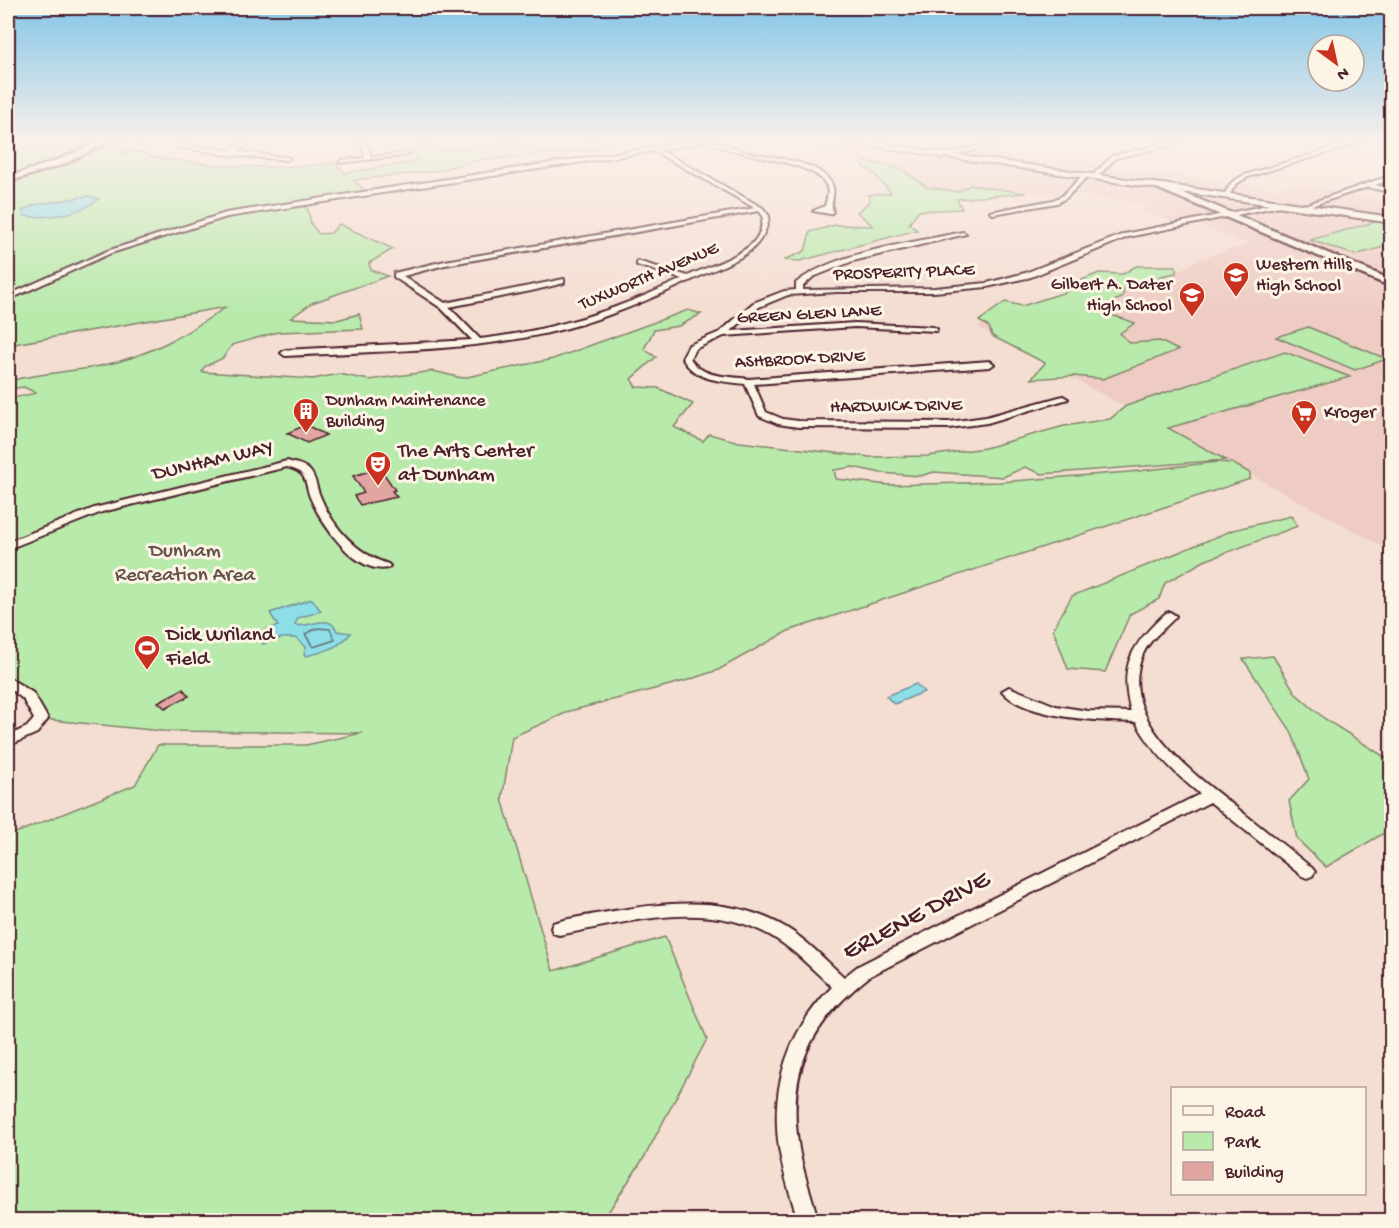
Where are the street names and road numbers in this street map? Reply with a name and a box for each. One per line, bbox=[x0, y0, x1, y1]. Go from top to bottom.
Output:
street label: TUXWORTH AVENUE bbox=[575, 238, 722, 316]
street label: PROSPERITY PLACE bbox=[832, 260, 976, 286]
street label: GREEN GLEN LANE bbox=[736, 301, 883, 329]
street label: ASHBROOK DRIVE bbox=[734, 346, 866, 374]
street label: HARDWICK DRIVE bbox=[830, 395, 963, 419]
street label: DUNHAM WAY bbox=[148, 436, 276, 489]
street label: ERLENE DRIVE bbox=[838, 865, 997, 969]

